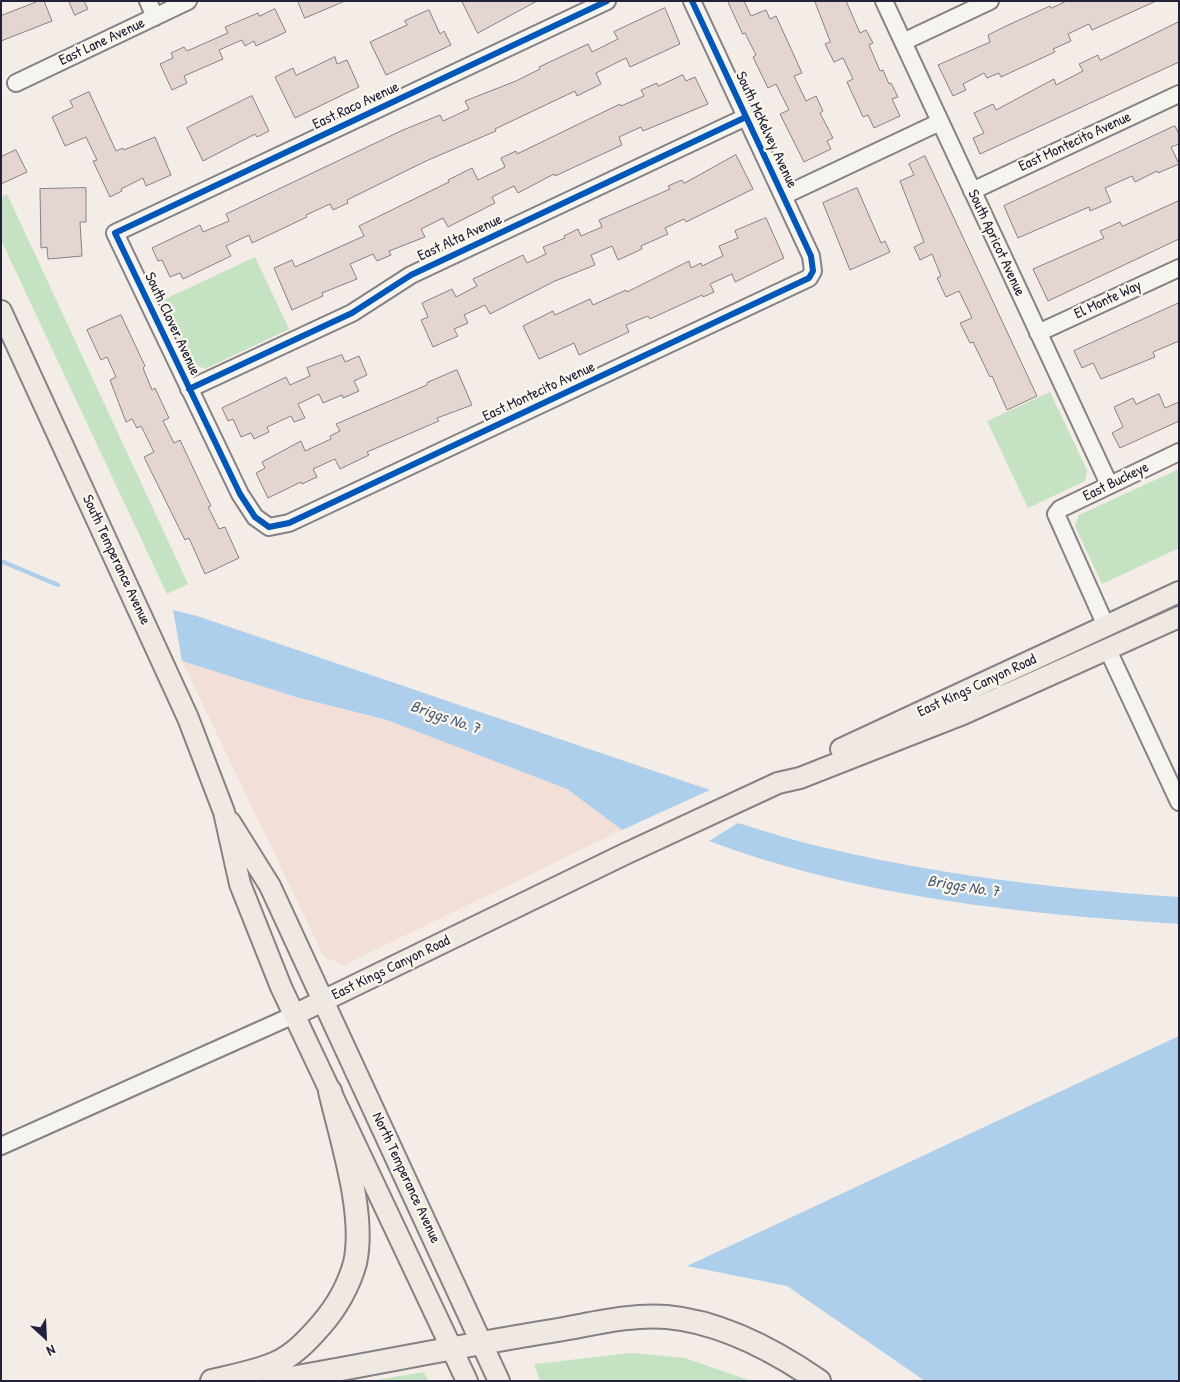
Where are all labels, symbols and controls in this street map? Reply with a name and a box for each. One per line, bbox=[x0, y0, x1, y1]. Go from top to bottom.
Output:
street label: East Lane Avenue bbox=[56, 14, 148, 70]
street label: South McKelvey Avenue bbox=[731, 69, 801, 191]
street label: East Raco Avenue bbox=[310, 78, 402, 134]
street label: East Montecito Avenue bbox=[1016, 108, 1134, 176]
street label: South Apricot Avenue bbox=[963, 187, 1029, 299]
street label: East Alta Avenue bbox=[415, 211, 505, 265]
street label: South Clover Avenue bbox=[140, 270, 204, 378]
street label: El Monte Way bbox=[1072, 277, 1144, 323]
street label: East Montecito Avenue bbox=[480, 358, 598, 426]
street label: East Buckeye bbox=[1080, 458, 1152, 506]
street label: South Temperance Avenue bbox=[78, 492, 154, 628]
street label: East Kings Canyon Road bbox=[915, 651, 1039, 721]
water label: Briggs No. 7 bbox=[408, 697, 482, 739]
water label: Briggs No. 7 bbox=[926, 872, 1000, 902]
street label: East Kings Canyon Road bbox=[329, 932, 453, 1004]
street label: North Temperance Avenue bbox=[368, 1110, 444, 1246]
north arrow bbox=[20, 1312, 70, 1362]
text: N bbox=[44, 1341, 59, 1361]

